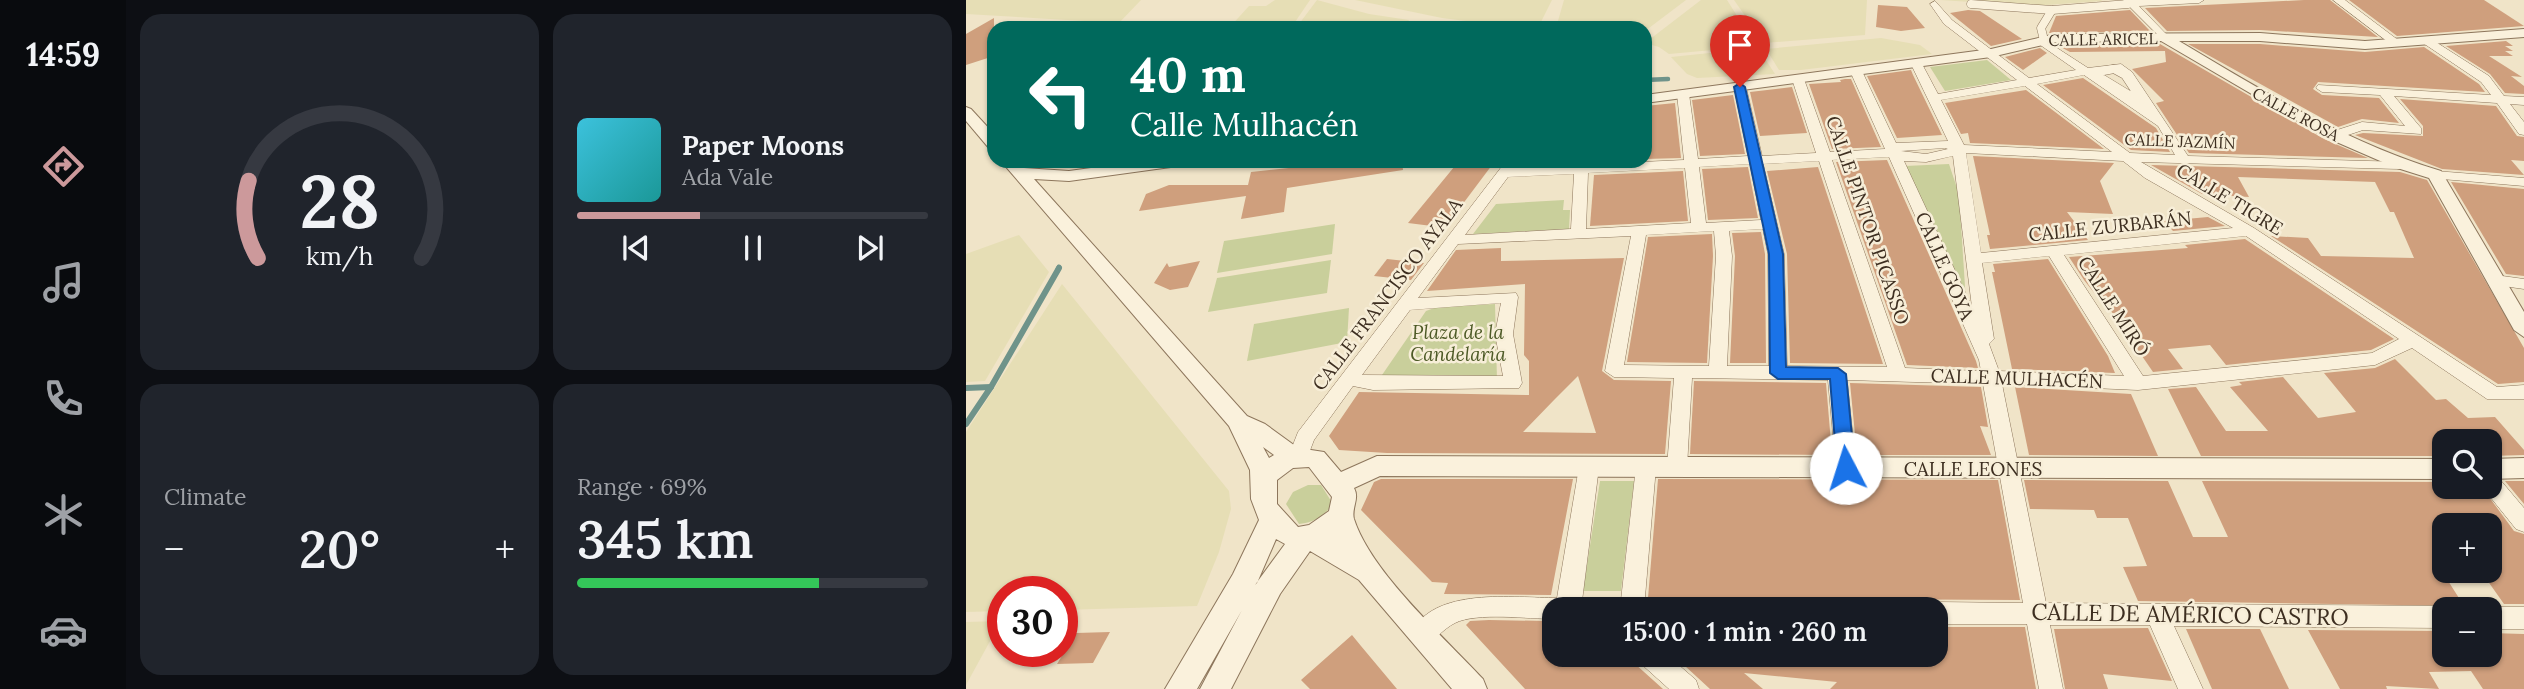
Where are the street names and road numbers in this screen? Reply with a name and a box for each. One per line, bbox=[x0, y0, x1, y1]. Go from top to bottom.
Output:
street label: CALLE ARICEL bbox=[2048, 28, 2158, 50]
street label: CALLE ROSA bbox=[2249, 83, 2344, 146]
street label: CALLE PINTOR PICASSO bbox=[1821, 112, 1915, 328]
street label: CALLE JAZMÍN bbox=[2124, 129, 2236, 153]
street label: CALLE TIGRE bbox=[2172, 158, 2288, 240]
street label: CALLE FRANCISCO AYALA bbox=[1307, 192, 1468, 395]
street label: CALLE ZURBARÁN bbox=[2027, 205, 2193, 247]
street label: CALLE GOYA bbox=[1910, 208, 1980, 325]
street label: CALLE MIRÓ bbox=[2073, 251, 2155, 361]
street label: CALLE MULHACÉN bbox=[1930, 363, 2104, 393]
street label: CALLE LEONES bbox=[1904, 457, 2042, 481]
street label: CALLE DE AMÉRICO CASTRO bbox=[2031, 597, 2349, 631]

